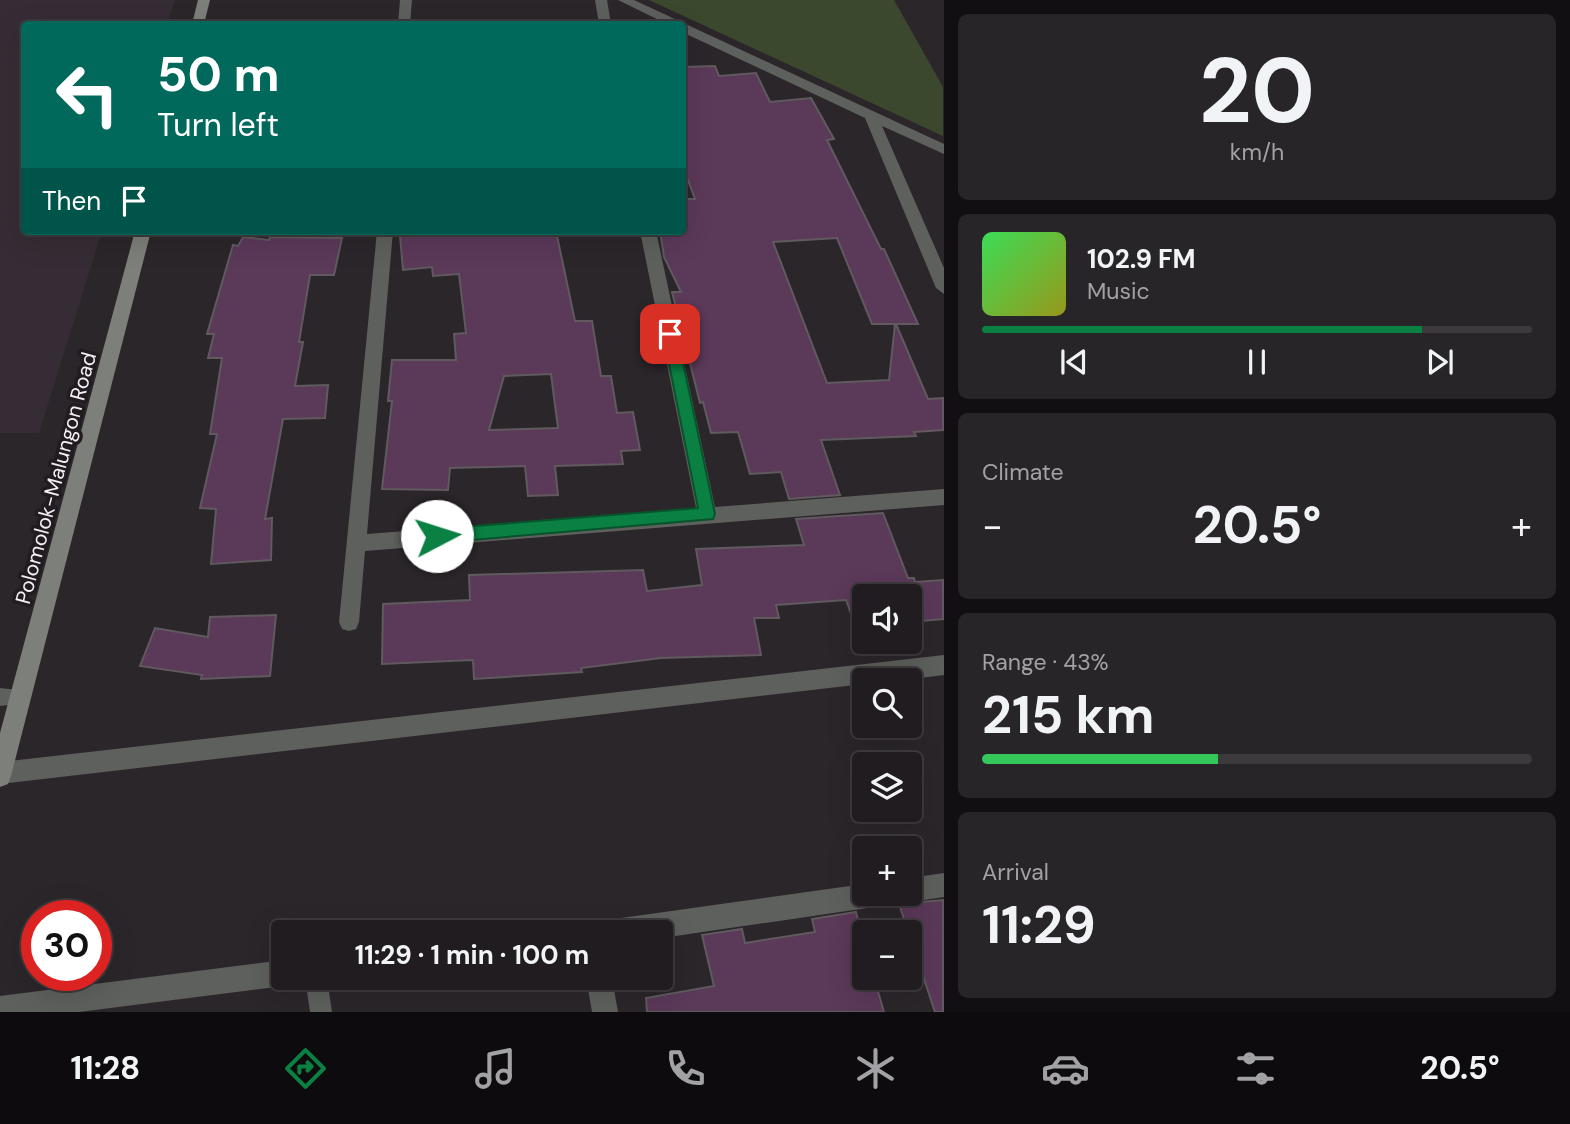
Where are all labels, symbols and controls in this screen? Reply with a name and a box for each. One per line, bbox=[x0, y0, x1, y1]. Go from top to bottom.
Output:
text: 20 bbox=[1199, 32, 1315, 150]
text: 50 m bbox=[157, 42, 280, 106]
icon: left bbox=[42, 49, 133, 140]
text: Turn left bbox=[157, 104, 279, 146]
text: km/h bbox=[1230, 137, 1284, 167]
icon: arrive bbox=[115, 182, 153, 220]
text: Then bbox=[42, 184, 101, 218]
text: 102.9 FM bbox=[1087, 242, 1196, 276]
text: Music bbox=[1087, 276, 1150, 306]
pin bbox=[640, 304, 700, 364]
icon: arrive bbox=[651, 315, 689, 353]
icon: previous bbox=[1055, 343, 1093, 381]
icon: pause bbox=[1238, 343, 1276, 381]
icon: next bbox=[1421, 343, 1459, 381]
street label: Polomolok-Malungon Road bbox=[9, 349, 103, 607]
text: Climate bbox=[982, 457, 1064, 487]
text: 20.5° bbox=[1193, 491, 1321, 559]
position arrow bbox=[400, 499, 474, 573]
text: − bbox=[982, 501, 1003, 551]
text: + bbox=[1511, 501, 1532, 551]
map controls bbox=[852, 584, 922, 990]
button: sound bbox=[852, 584, 922, 654]
text: Range · 43% bbox=[982, 647, 1109, 677]
button: search bbox=[852, 668, 922, 738]
text: 215 km bbox=[982, 681, 1154, 749]
button: layers bbox=[852, 752, 922, 822]
button: + bbox=[852, 836, 922, 906]
text: Arrival bbox=[982, 857, 1049, 887]
text: 11:29 bbox=[982, 891, 1096, 959]
speed limit sign: 30 bbox=[21, 900, 112, 991]
button: − bbox=[852, 920, 922, 990]
text: 11:29 · 1 min · 100 m bbox=[355, 938, 589, 972]
icon: directions bbox=[281, 1044, 330, 1093]
icon: music bbox=[471, 1044, 520, 1093]
icon: phone bbox=[661, 1044, 710, 1093]
icon: climate bbox=[851, 1044, 900, 1093]
icon: car bbox=[1041, 1044, 1090, 1093]
icon: filters bbox=[1231, 1044, 1280, 1093]
text: 11:28 bbox=[70, 1047, 140, 1089]
text: 20.5° bbox=[1420, 1047, 1500, 1089]

